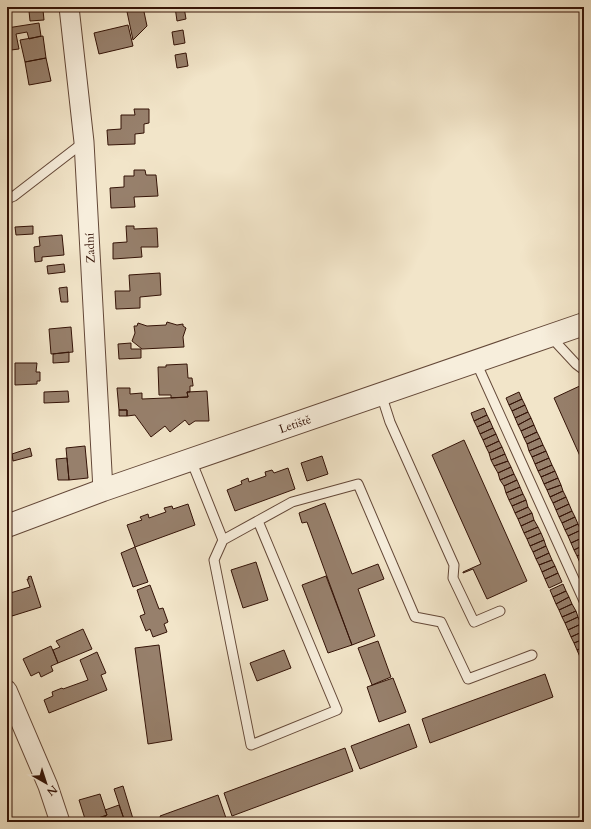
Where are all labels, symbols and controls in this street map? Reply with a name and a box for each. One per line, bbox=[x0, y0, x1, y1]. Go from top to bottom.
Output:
street label: Zadní bbox=[81, 232, 99, 264]
street label: Letiště bbox=[277, 411, 313, 437]
north arrow bbox=[26, 763, 66, 803]
text: N bbox=[43, 782, 60, 800]

